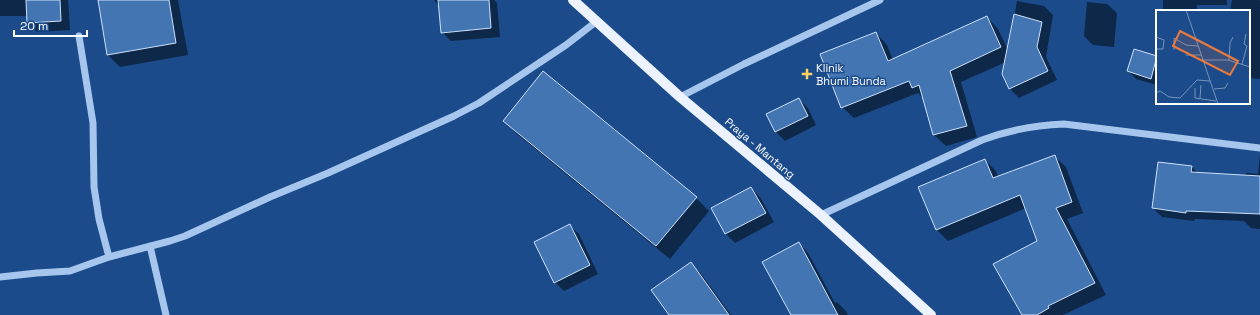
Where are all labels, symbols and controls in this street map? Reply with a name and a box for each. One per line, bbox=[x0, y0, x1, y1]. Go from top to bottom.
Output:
inset map bbox=[1156, 10, 1250, 104]
scale bar bbox=[14, 12, 87, 38]
text: 20 m bbox=[20, 18, 48, 34]
place label: Klinik Bhumi Bunda bbox=[816, 61, 886, 88]
marker: Klinik Bhumi Bunda bbox=[801, 68, 813, 80]
street label: Praya - Mantang bbox=[722, 115, 798, 181]

